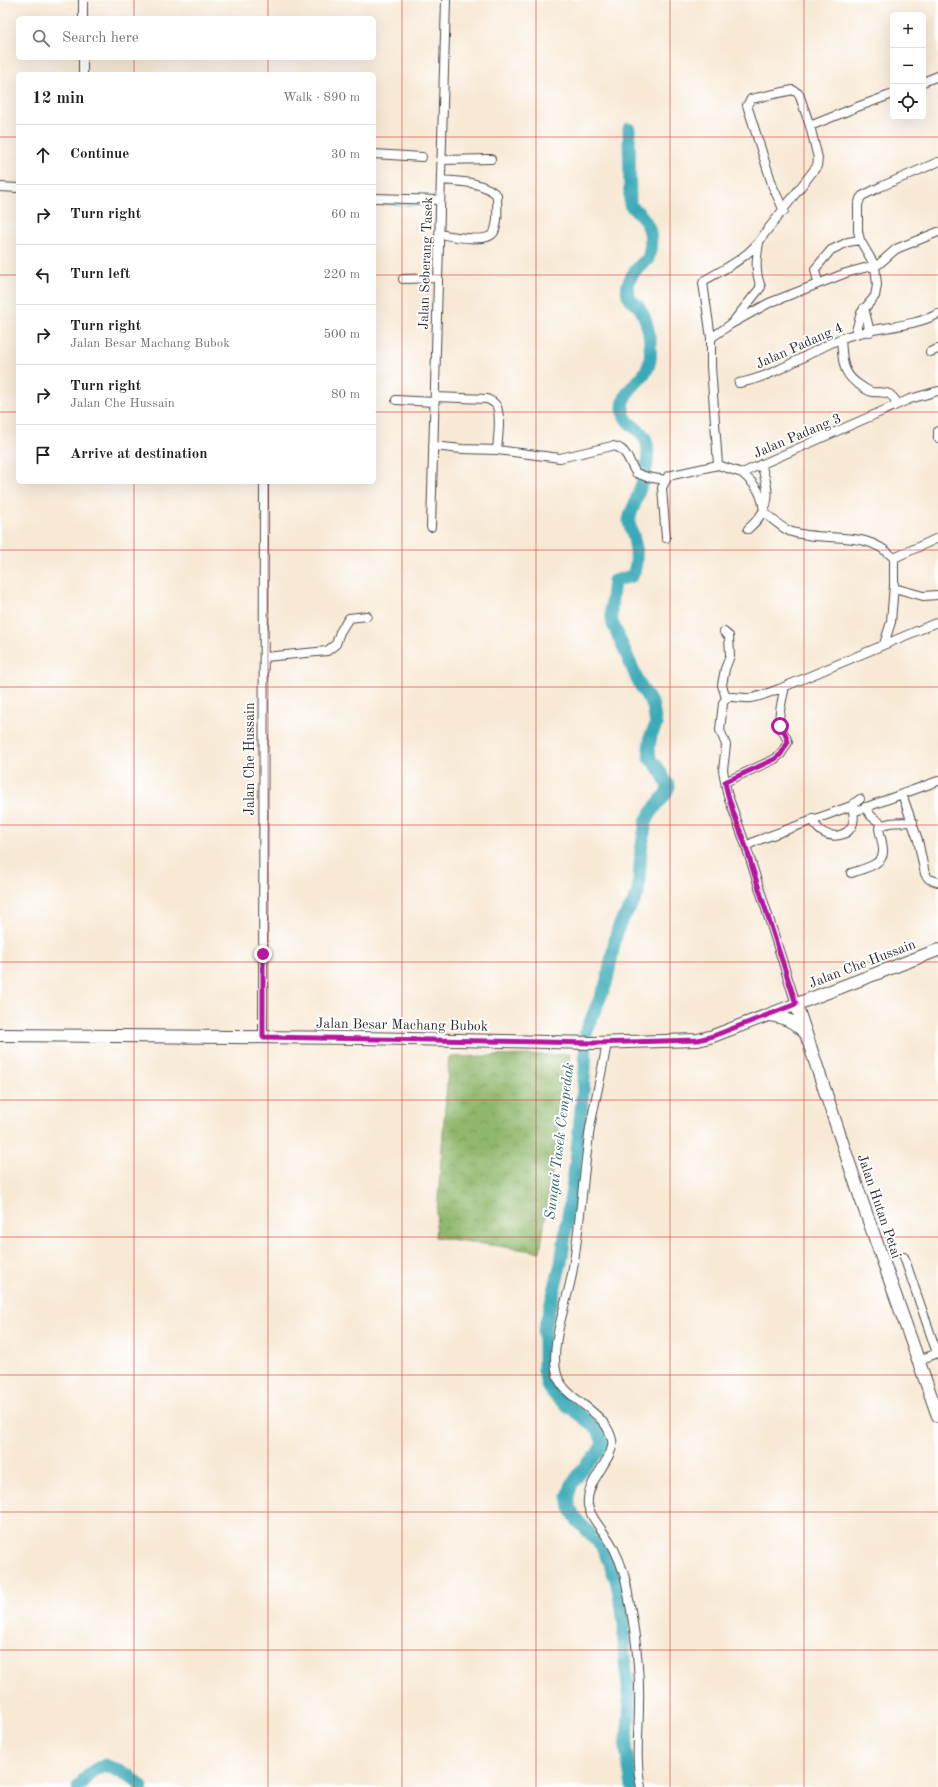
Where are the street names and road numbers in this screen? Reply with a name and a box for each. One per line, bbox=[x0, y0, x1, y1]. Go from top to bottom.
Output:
street label: Jalan Seberang Tasek bbox=[417, 196, 435, 330]
street label: Jalan Padang 4 bbox=[754, 320, 845, 371]
street label: Jalan Padang 3 bbox=[751, 411, 843, 461]
street label: Jalan Che Hussain bbox=[243, 702, 257, 815]
street label: Jalan Che Hussain bbox=[807, 937, 918, 991]
street label: Jalan Besar Machang Bubok bbox=[316, 1016, 488, 1034]
street label: Jalan Hutan Petai bbox=[855, 1152, 904, 1260]

